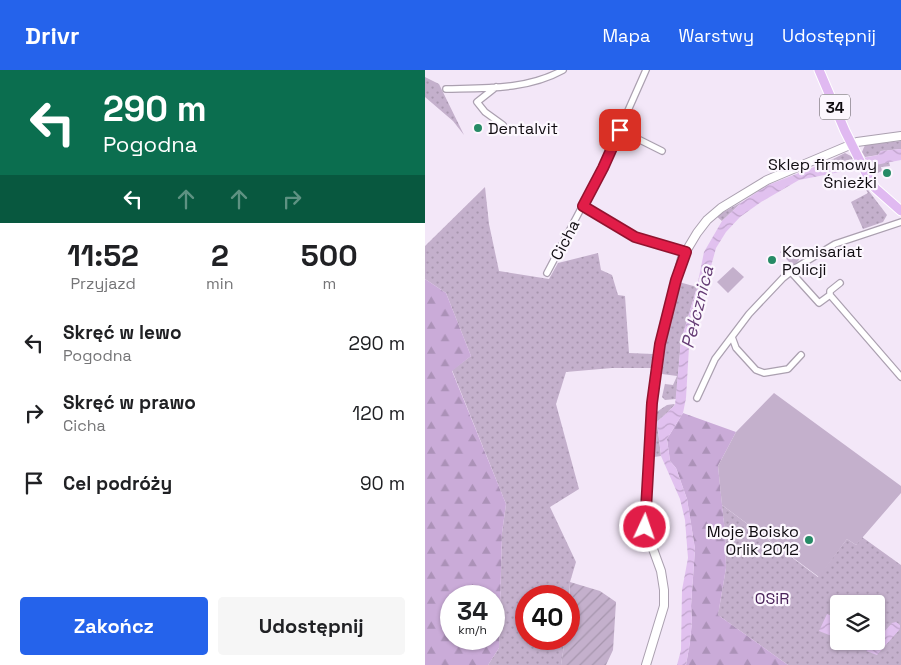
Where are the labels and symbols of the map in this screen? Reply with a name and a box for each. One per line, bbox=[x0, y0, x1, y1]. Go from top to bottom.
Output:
road number: 34 bbox=[820, 94, 850, 120]
pin bbox=[599, 109, 641, 151]
place label: Dentalvit bbox=[488, 118, 558, 139]
marker: Dentalvit bbox=[472, 122, 484, 134]
place label: Sklep firmowy Śnieżki bbox=[768, 154, 877, 193]
marker: Sklep firmowy Śnieżki bbox=[881, 167, 893, 179]
street label: Cicha bbox=[546, 216, 584, 264]
place label: Komisariat Policji bbox=[782, 241, 863, 280]
marker: Komisariat Policji bbox=[766, 254, 778, 266]
water label: Pełcznica bbox=[676, 263, 719, 351]
position arrow bbox=[618, 500, 670, 552]
place label: Moje Boisko Orlik 2012 bbox=[707, 521, 799, 560]
marker: Moje Boisko Orlik 2012 bbox=[803, 534, 815, 546]
speed limit sign: 40 bbox=[515, 585, 580, 650]
park label: OSiR bbox=[755, 588, 789, 609]

